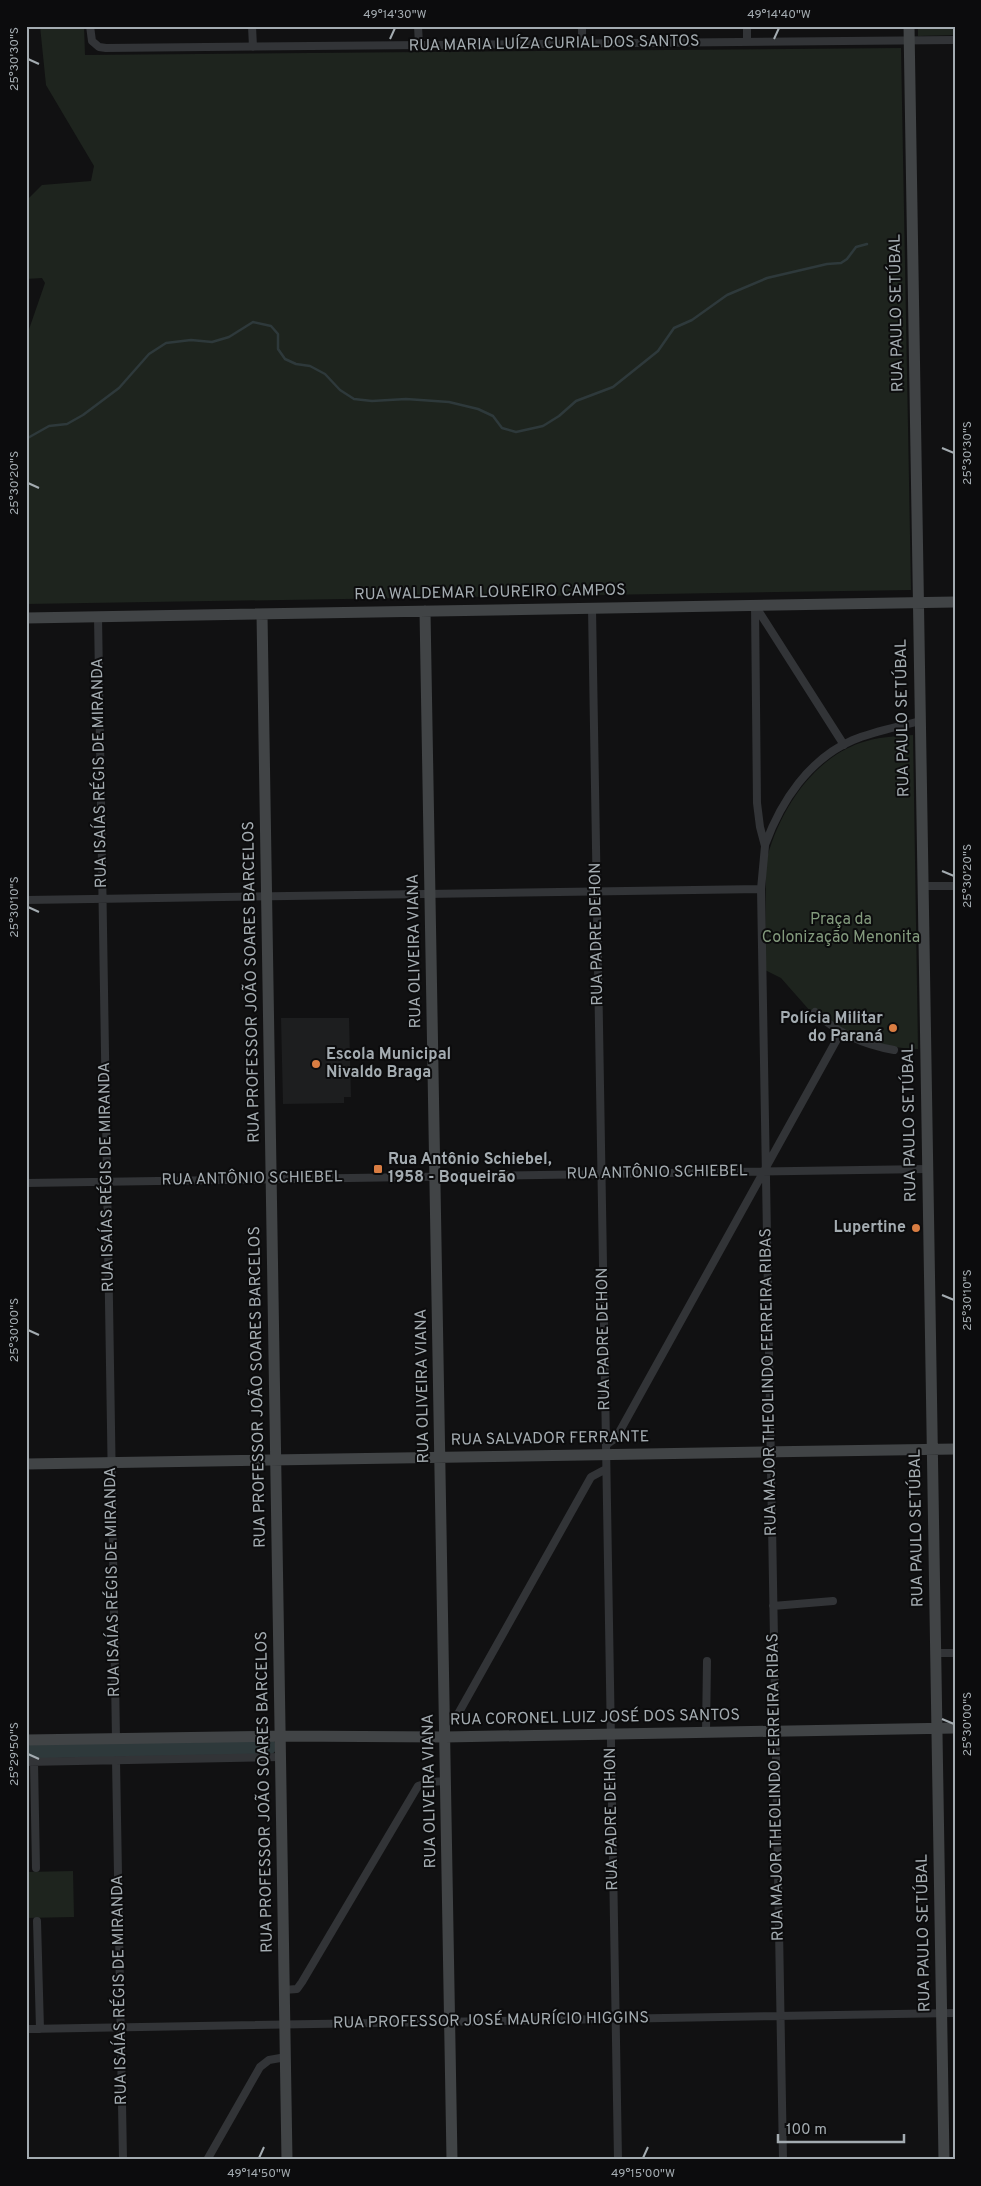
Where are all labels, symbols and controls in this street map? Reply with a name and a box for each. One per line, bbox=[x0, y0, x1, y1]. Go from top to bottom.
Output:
text: 49°14'30"W bbox=[363, 7, 427, 23]
text: 49°14'40"W bbox=[747, 7, 811, 23]
text: 25°30'30"S bbox=[7, 27, 23, 91]
street label: RUA MARIA LUÍZA CURIAL DOS SANTOS bbox=[408, 29, 700, 57]
street label: RUA PAULO SETÚBAL bbox=[884, 234, 908, 392]
text: 25°30'30"S bbox=[960, 421, 976, 485]
text: 25°30'20"S bbox=[7, 451, 23, 515]
street label: RUA WALDEMAR LOUREIRO CAMPOS bbox=[354, 581, 626, 605]
street label: RUA PAULO SETÚBAL bbox=[890, 639, 914, 797]
street label: RUA ISAÍAS RÉGIS DE MIRANDA bbox=[86, 658, 112, 888]
street label: RUA PROFESSOR JOÃO SOARES BARCELOS bbox=[236, 821, 265, 1143]
text: 25°30'20"S bbox=[960, 844, 976, 908]
street label: RUA PADRE DEHON bbox=[586, 862, 608, 1006]
street label: RUA OLIVEIRA VIANA bbox=[404, 873, 426, 1028]
text: 25°30'10"S bbox=[7, 876, 23, 938]
park label: Praça da Colonização Menonita bbox=[762, 910, 920, 948]
place label: Polícia Militar do Paraná bbox=[780, 1009, 883, 1047]
marker: Polícia Militar do Paraná bbox=[887, 1022, 899, 1034]
street label: RUA PAULO SETÚBAL bbox=[897, 1044, 921, 1202]
place label: Escola Municipal Nivaldo Braga bbox=[326, 1045, 451, 1083]
marker: Escola Municipal Nivaldo Braga bbox=[310, 1058, 322, 1070]
street label: RUA ISAÍAS RÉGIS DE MIRANDA bbox=[93, 1062, 119, 1292]
place label: Rua Antônio Schiebel, 1958 - Boqueirão bbox=[388, 1150, 552, 1188]
street label: RUA ANTÔNIO SCHIEBEL bbox=[566, 1159, 748, 1185]
marker: Rua Antônio Schiebel, 1958 - Boqueirão bbox=[372, 1163, 384, 1175]
street label: RUA ANTÔNIO SCHIEBEL bbox=[161, 1165, 343, 1191]
place label: Lupertine bbox=[833, 1218, 906, 1238]
marker: Lupertine bbox=[910, 1222, 922, 1234]
street label: RUA PROFESSOR JOÃO SOARES BARCELOS bbox=[242, 1226, 271, 1548]
street label: RUA MAJOR THEOLINDO FERREIRA RIBAS bbox=[756, 1228, 782, 1536]
street label: RUA PADRE DEHON bbox=[593, 1267, 615, 1411]
text: 25°30'10"S bbox=[960, 1269, 976, 1331]
text: 25°30'00"S bbox=[7, 1298, 23, 1362]
street label: RUA OLIVEIRA VIANA bbox=[412, 1308, 434, 1463]
street label: RUA SALVADOR FERRANTE bbox=[451, 1427, 649, 1451]
street label: RUA PAULO SETÚBAL bbox=[904, 1449, 928, 1607]
street label: RUA ISAÍAS RÉGIS DE MIRANDA bbox=[99, 1467, 125, 1697]
street label: RUA PROFESSOR JOÃO SOARES BARCELOS bbox=[249, 1631, 278, 1953]
street label: RUA MAJOR THEOLINDO FERREIRA RIBAS bbox=[763, 1633, 789, 1941]
text: 25°30'00"S bbox=[960, 1692, 976, 1756]
street label: RUA CORONEL LUIZ JOSÉ DOS SANTOS bbox=[450, 1703, 740, 1731]
street label: RUA OLIVEIRA VIANA bbox=[419, 1713, 441, 1868]
text: 25°29'50"S bbox=[7, 1722, 23, 1786]
street label: RUA PADRE DEHON bbox=[601, 1747, 623, 1891]
street label: RUA PAULO SETÚBAL bbox=[911, 1854, 935, 2012]
street label: RUA ISAÍAS RÉGIS DE MIRANDA bbox=[106, 1875, 132, 2105]
street label: RUA PROFESSOR JOSÉ MAURÍCIO HIGGINS bbox=[333, 2006, 649, 2034]
scale bar bbox=[778, 2111, 905, 2143]
text: 100 m bbox=[786, 2121, 827, 2140]
text: 49°14'50"W bbox=[227, 2166, 291, 2182]
text: 49°15'00"W bbox=[611, 2166, 675, 2182]

